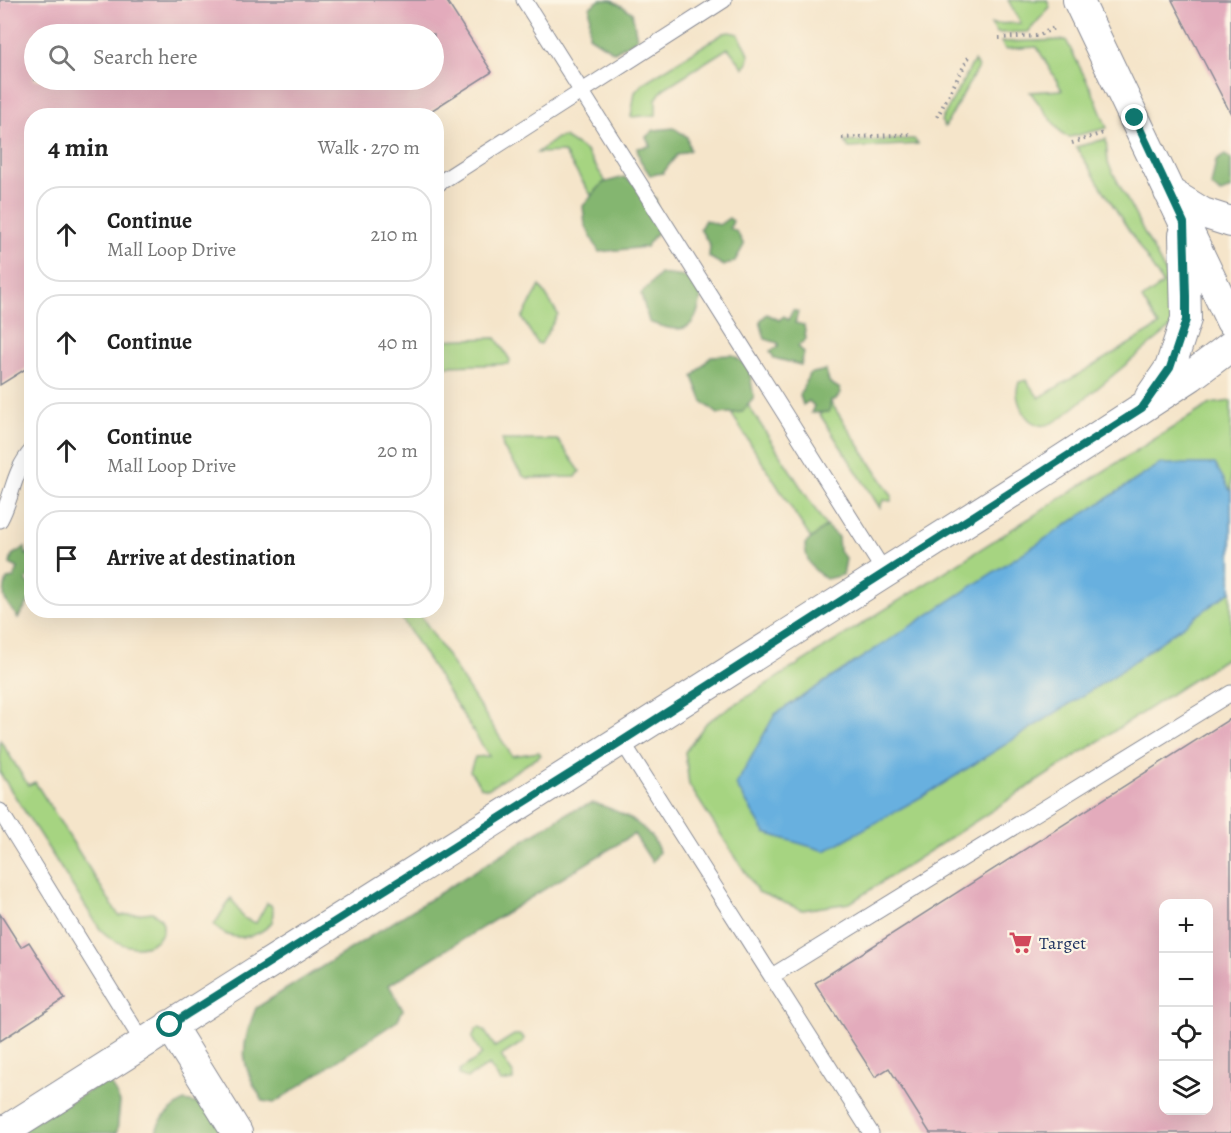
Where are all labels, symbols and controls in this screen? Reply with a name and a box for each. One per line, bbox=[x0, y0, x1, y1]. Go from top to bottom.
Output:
search box bbox=[24, 24, 444, 90]
icon: search bbox=[45, 41, 78, 74]
text: Search here bbox=[93, 42, 198, 72]
route end bbox=[1121, 104, 1147, 130]
text: 4 min bbox=[48, 130, 109, 165]
text: Walk · 270 m bbox=[318, 134, 420, 161]
text: Continue bbox=[107, 206, 192, 236]
icon: ahead bbox=[50, 218, 83, 251]
text: 210 m bbox=[370, 221, 418, 248]
text: Mall Loop Drive bbox=[107, 236, 236, 263]
icon: ahead bbox=[50, 326, 83, 359]
text: Continue bbox=[107, 327, 192, 357]
text: 40 m bbox=[378, 329, 418, 356]
text: Continue bbox=[107, 422, 192, 452]
icon: ahead bbox=[50, 434, 83, 467]
text: 20 m bbox=[377, 437, 418, 464]
text: Mall Loop Drive bbox=[107, 452, 236, 479]
icon: arrive bbox=[50, 542, 83, 575]
text: Arrive at destination bbox=[107, 543, 296, 573]
map controls bbox=[1159, 899, 1213, 1115]
button: + bbox=[1159, 899, 1213, 953]
supermarket icon: Target bbox=[1008, 930, 1034, 956]
place label: Target bbox=[1039, 931, 1086, 955]
button: − bbox=[1159, 953, 1213, 1007]
button: locate bbox=[1159, 1007, 1213, 1061]
route start bbox=[156, 1011, 182, 1037]
button: layers bbox=[1159, 1061, 1213, 1115]

